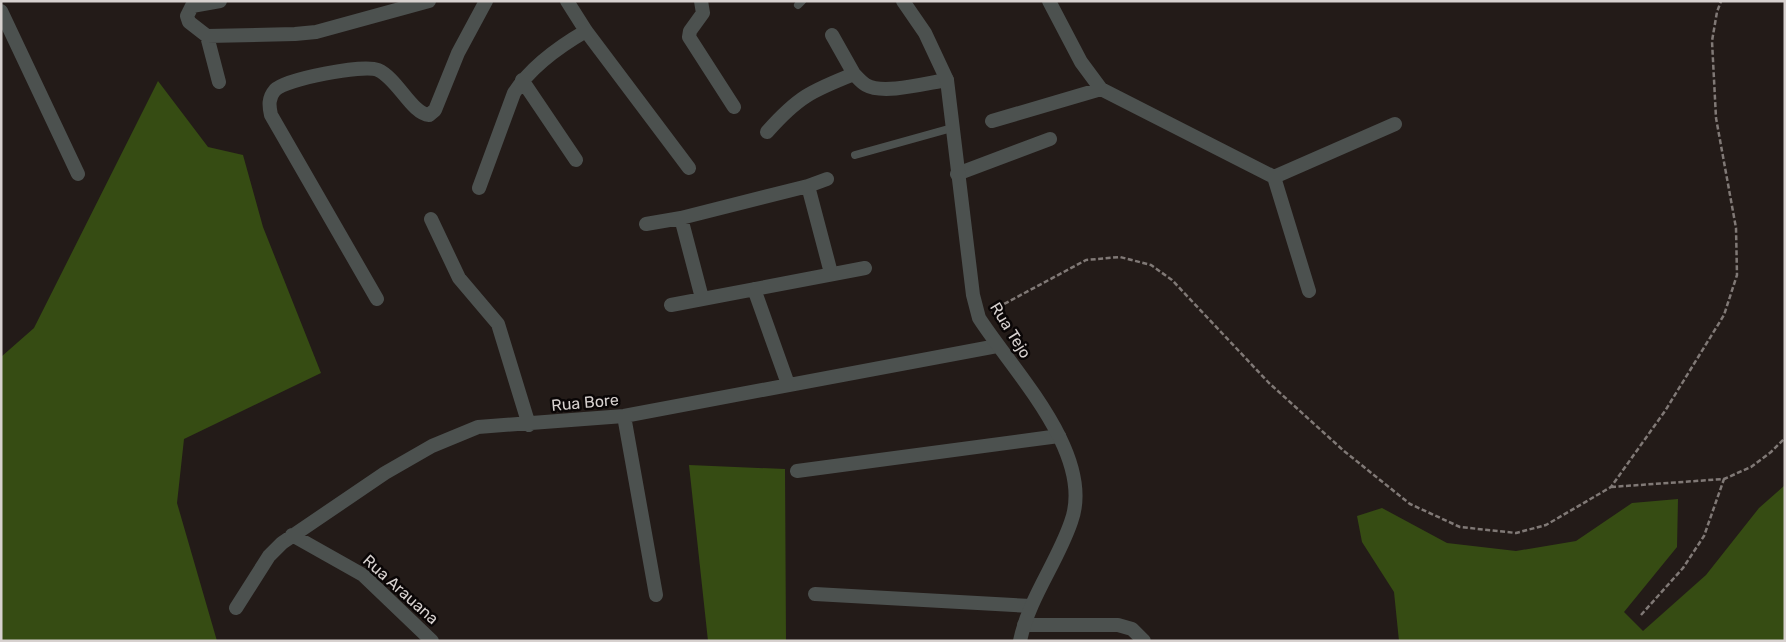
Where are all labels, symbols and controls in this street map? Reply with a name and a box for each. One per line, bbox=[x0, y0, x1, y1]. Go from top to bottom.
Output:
street label: Rua Tejo bbox=[986, 299, 1035, 362]
street label: Rua Bore bbox=[551, 390, 620, 415]
street label: Rua Arauana bbox=[359, 551, 442, 628]

